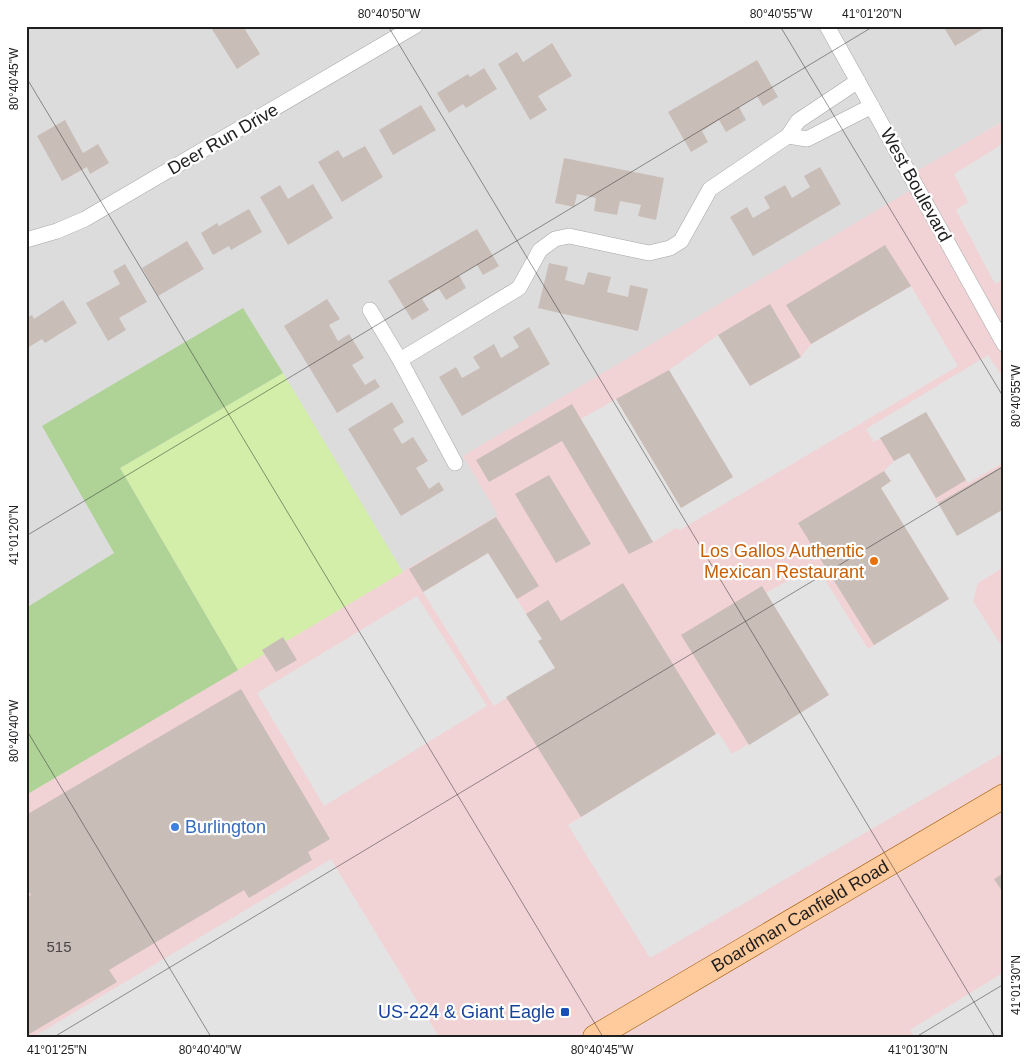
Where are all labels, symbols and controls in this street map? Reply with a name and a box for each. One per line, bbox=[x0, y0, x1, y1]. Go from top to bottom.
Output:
text: 80°40'50"W bbox=[358, 7, 421, 21]
text: 80°40'55"W bbox=[750, 7, 813, 21]
text: 41°01'20"N bbox=[842, 7, 902, 21]
text: 80°40'45"W bbox=[7, 47, 21, 110]
street label: Deer Run Drive bbox=[164, 99, 282, 179]
street label: West Boulevard bbox=[877, 125, 955, 245]
text: 80°40'55"W bbox=[1009, 364, 1023, 427]
text: 41°01'20"N bbox=[7, 505, 21, 565]
place label: Los Gallos Authentic Mexican Restaurant bbox=[700, 541, 864, 582]
marker: Los Gallos Authentic Mexican Restaurant bbox=[868, 555, 880, 567]
text: 80°40'40"W bbox=[7, 699, 21, 762]
place label: Burlington bbox=[185, 817, 266, 837]
marker: Burlington bbox=[169, 821, 181, 833]
street label: Boardman Canfield Road bbox=[708, 856, 892, 976]
house number: 515 bbox=[46, 938, 72, 955]
text: 41°01'30"N bbox=[1009, 955, 1023, 1015]
place label: US-224 & Giant Eagle bbox=[378, 1002, 555, 1022]
marker: US-224 & Giant Eagle bbox=[559, 1006, 571, 1018]
text: 41°01'25"N bbox=[27, 1043, 87, 1057]
text: 80°40'40"W bbox=[179, 1043, 242, 1057]
text: 80°40'45"W bbox=[571, 1043, 634, 1057]
text: 41°01'30"N bbox=[888, 1043, 948, 1057]

